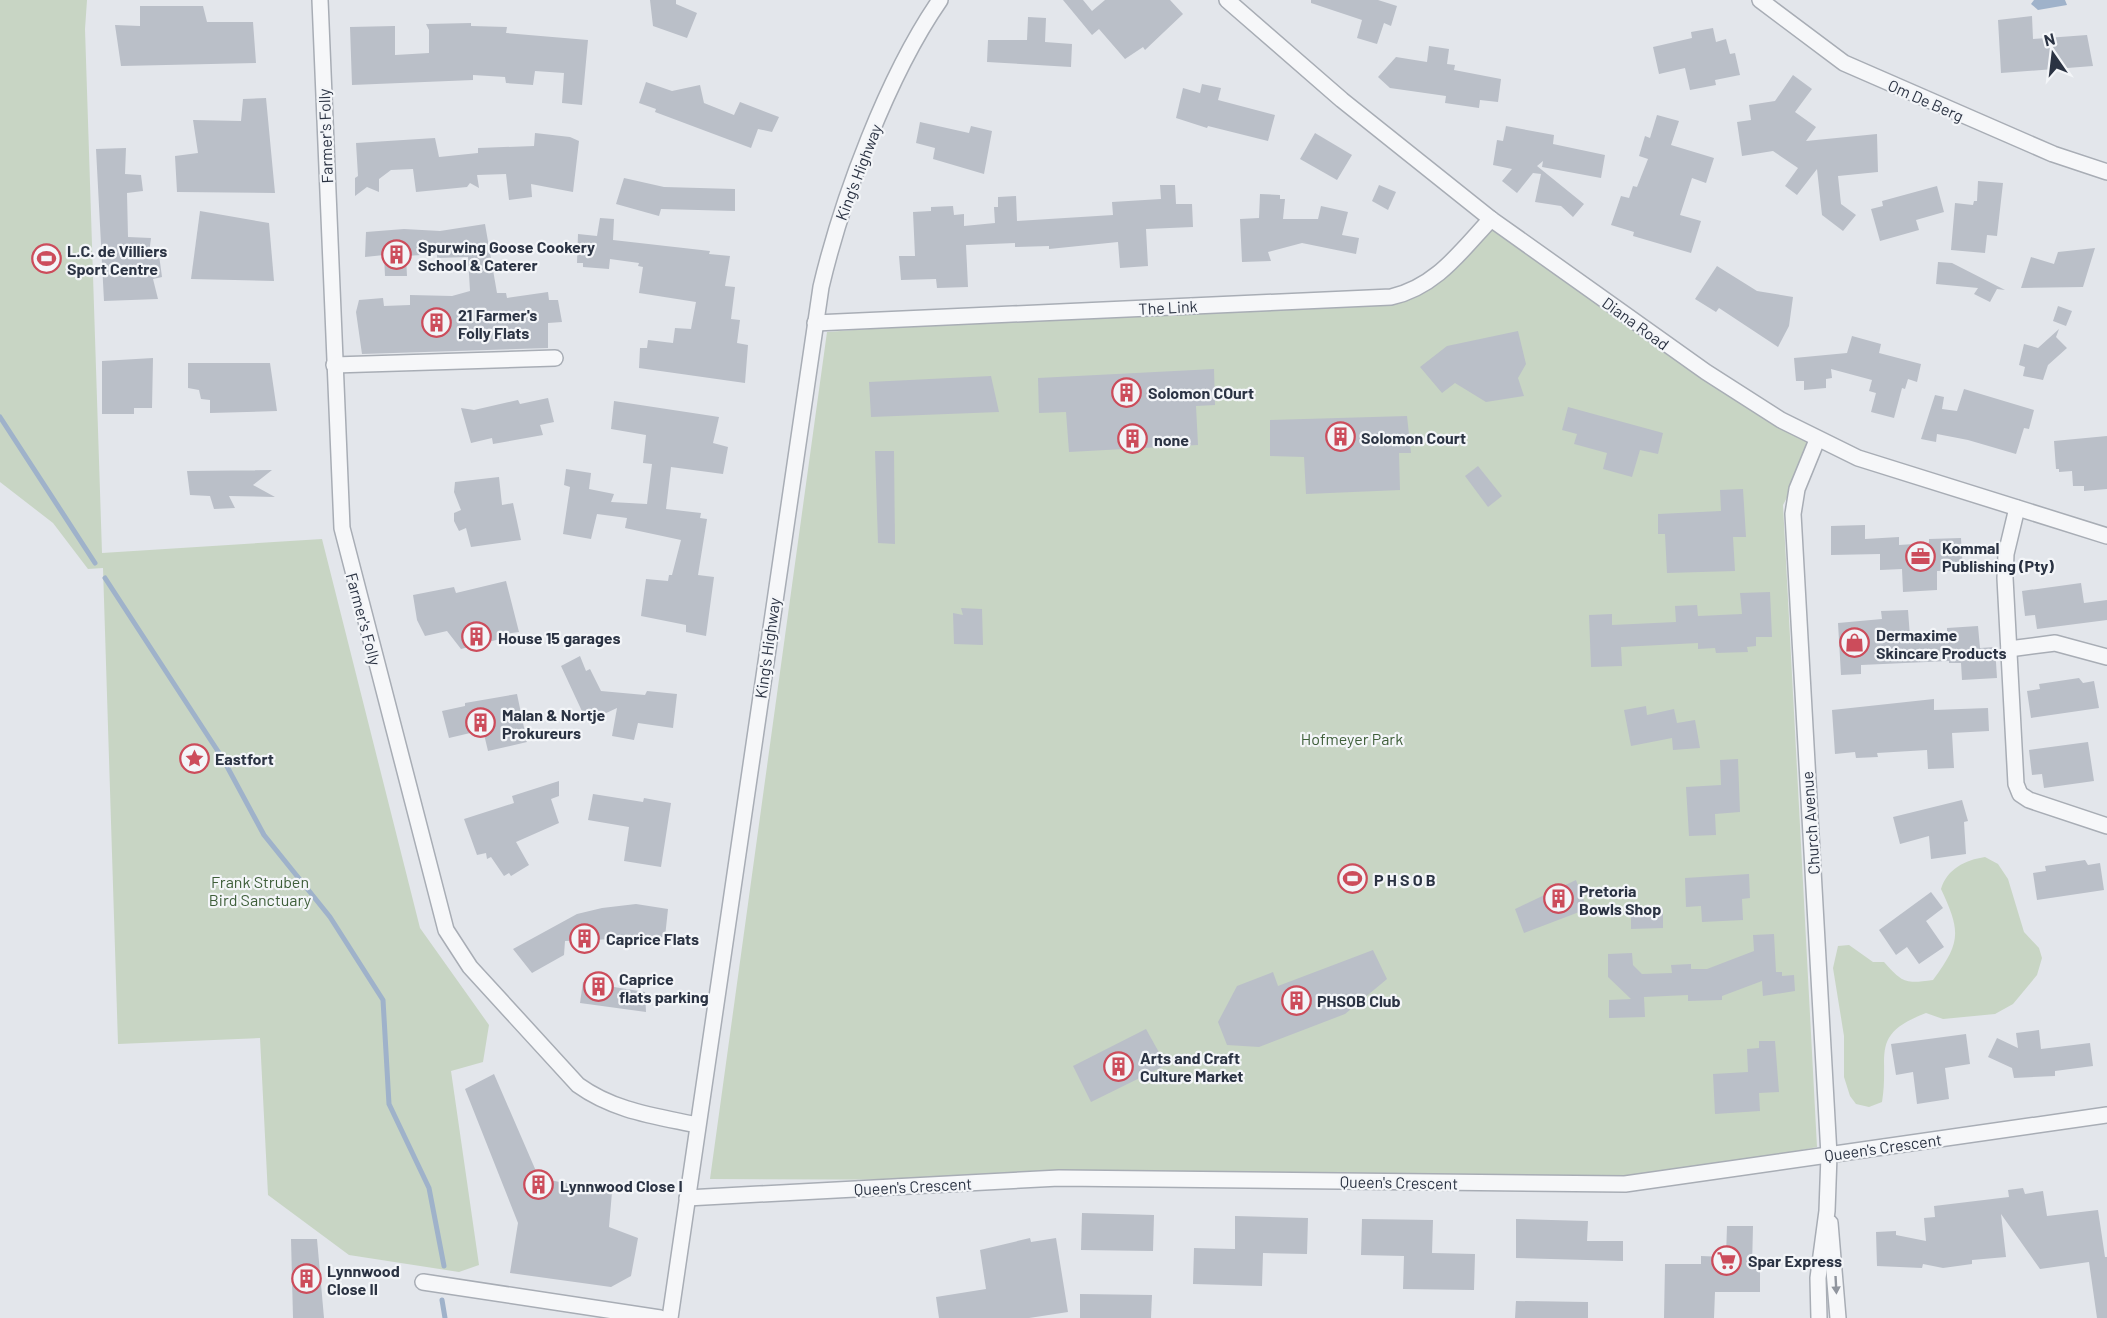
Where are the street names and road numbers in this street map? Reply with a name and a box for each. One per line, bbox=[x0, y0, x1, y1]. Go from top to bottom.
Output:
street label: Om De Berg bbox=[1885, 75, 1967, 125]
street label: Farmer's Folly bbox=[314, 88, 336, 184]
street label: King's Highway bbox=[831, 120, 885, 223]
street label: Diana Road bbox=[1599, 293, 1673, 353]
street label: The Link bbox=[1138, 296, 1198, 318]
street label: Farmer's Folly bbox=[343, 571, 386, 668]
street label: King's Highway bbox=[751, 596, 784, 700]
street label: Church Avenue bbox=[1797, 771, 1823, 875]
street label: Queen's Crescent bbox=[1823, 1129, 1943, 1165]
street label: Queen's Crescent bbox=[1340, 1171, 1458, 1193]
street label: Queen's Crescent bbox=[853, 1173, 973, 1199]

